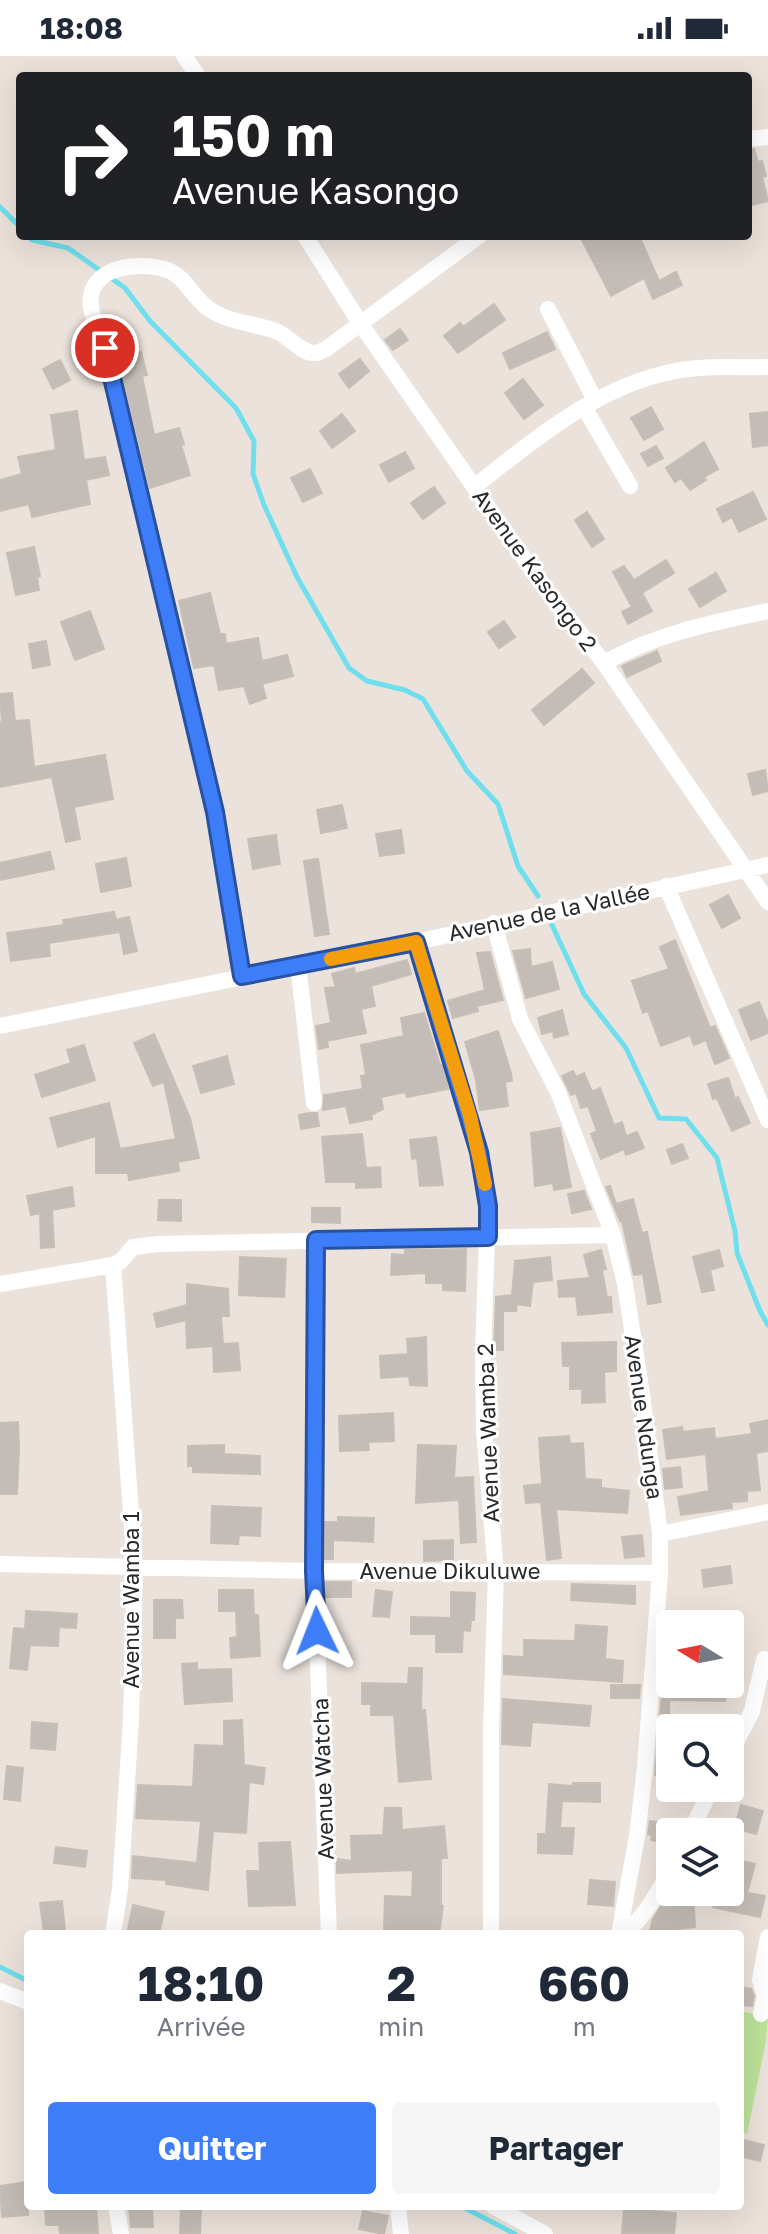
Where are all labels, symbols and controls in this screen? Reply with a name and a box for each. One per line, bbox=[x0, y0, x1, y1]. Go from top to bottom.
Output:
text: 18:08 bbox=[40, 10, 123, 46]
text: 150 m bbox=[172, 101, 334, 168]
icon: right bbox=[40, 104, 144, 208]
text: Avenue Kasongo bbox=[172, 169, 459, 212]
pin bbox=[71, 314, 139, 382]
icon: arrive bbox=[83, 326, 127, 370]
street label: Avenue Kasongo 2 bbox=[467, 483, 603, 656]
street label: Avenue de la Vallée bbox=[446, 877, 652, 946]
street label: Avenue Ndunga bbox=[620, 1333, 669, 1501]
street label: Avenue Wamba 2 bbox=[471, 1343, 504, 1523]
street label: Avenue Wamba 1 bbox=[117, 1511, 144, 1689]
street label: Avenue Dikuluwe bbox=[360, 1557, 540, 1584]
position arrow bbox=[275, 1589, 359, 1673]
north arrow bbox=[656, 1610, 744, 1698]
map controls bbox=[656, 1610, 744, 1906]
street label: Avenue Watcha bbox=[306, 1697, 339, 1861]
button: search bbox=[656, 1714, 744, 1802]
button: layers bbox=[656, 1818, 744, 1906]
text: 18:10 bbox=[138, 1954, 265, 2012]
text: 2 bbox=[387, 1954, 416, 2012]
text: 660 bbox=[538, 1954, 630, 2012]
text: Arrivée bbox=[157, 2011, 246, 2042]
text: min bbox=[378, 2011, 424, 2042]
text: m bbox=[573, 2011, 596, 2042]
button: Quitter bbox=[48, 2102, 376, 2194]
button: Partager bbox=[392, 2102, 720, 2194]

